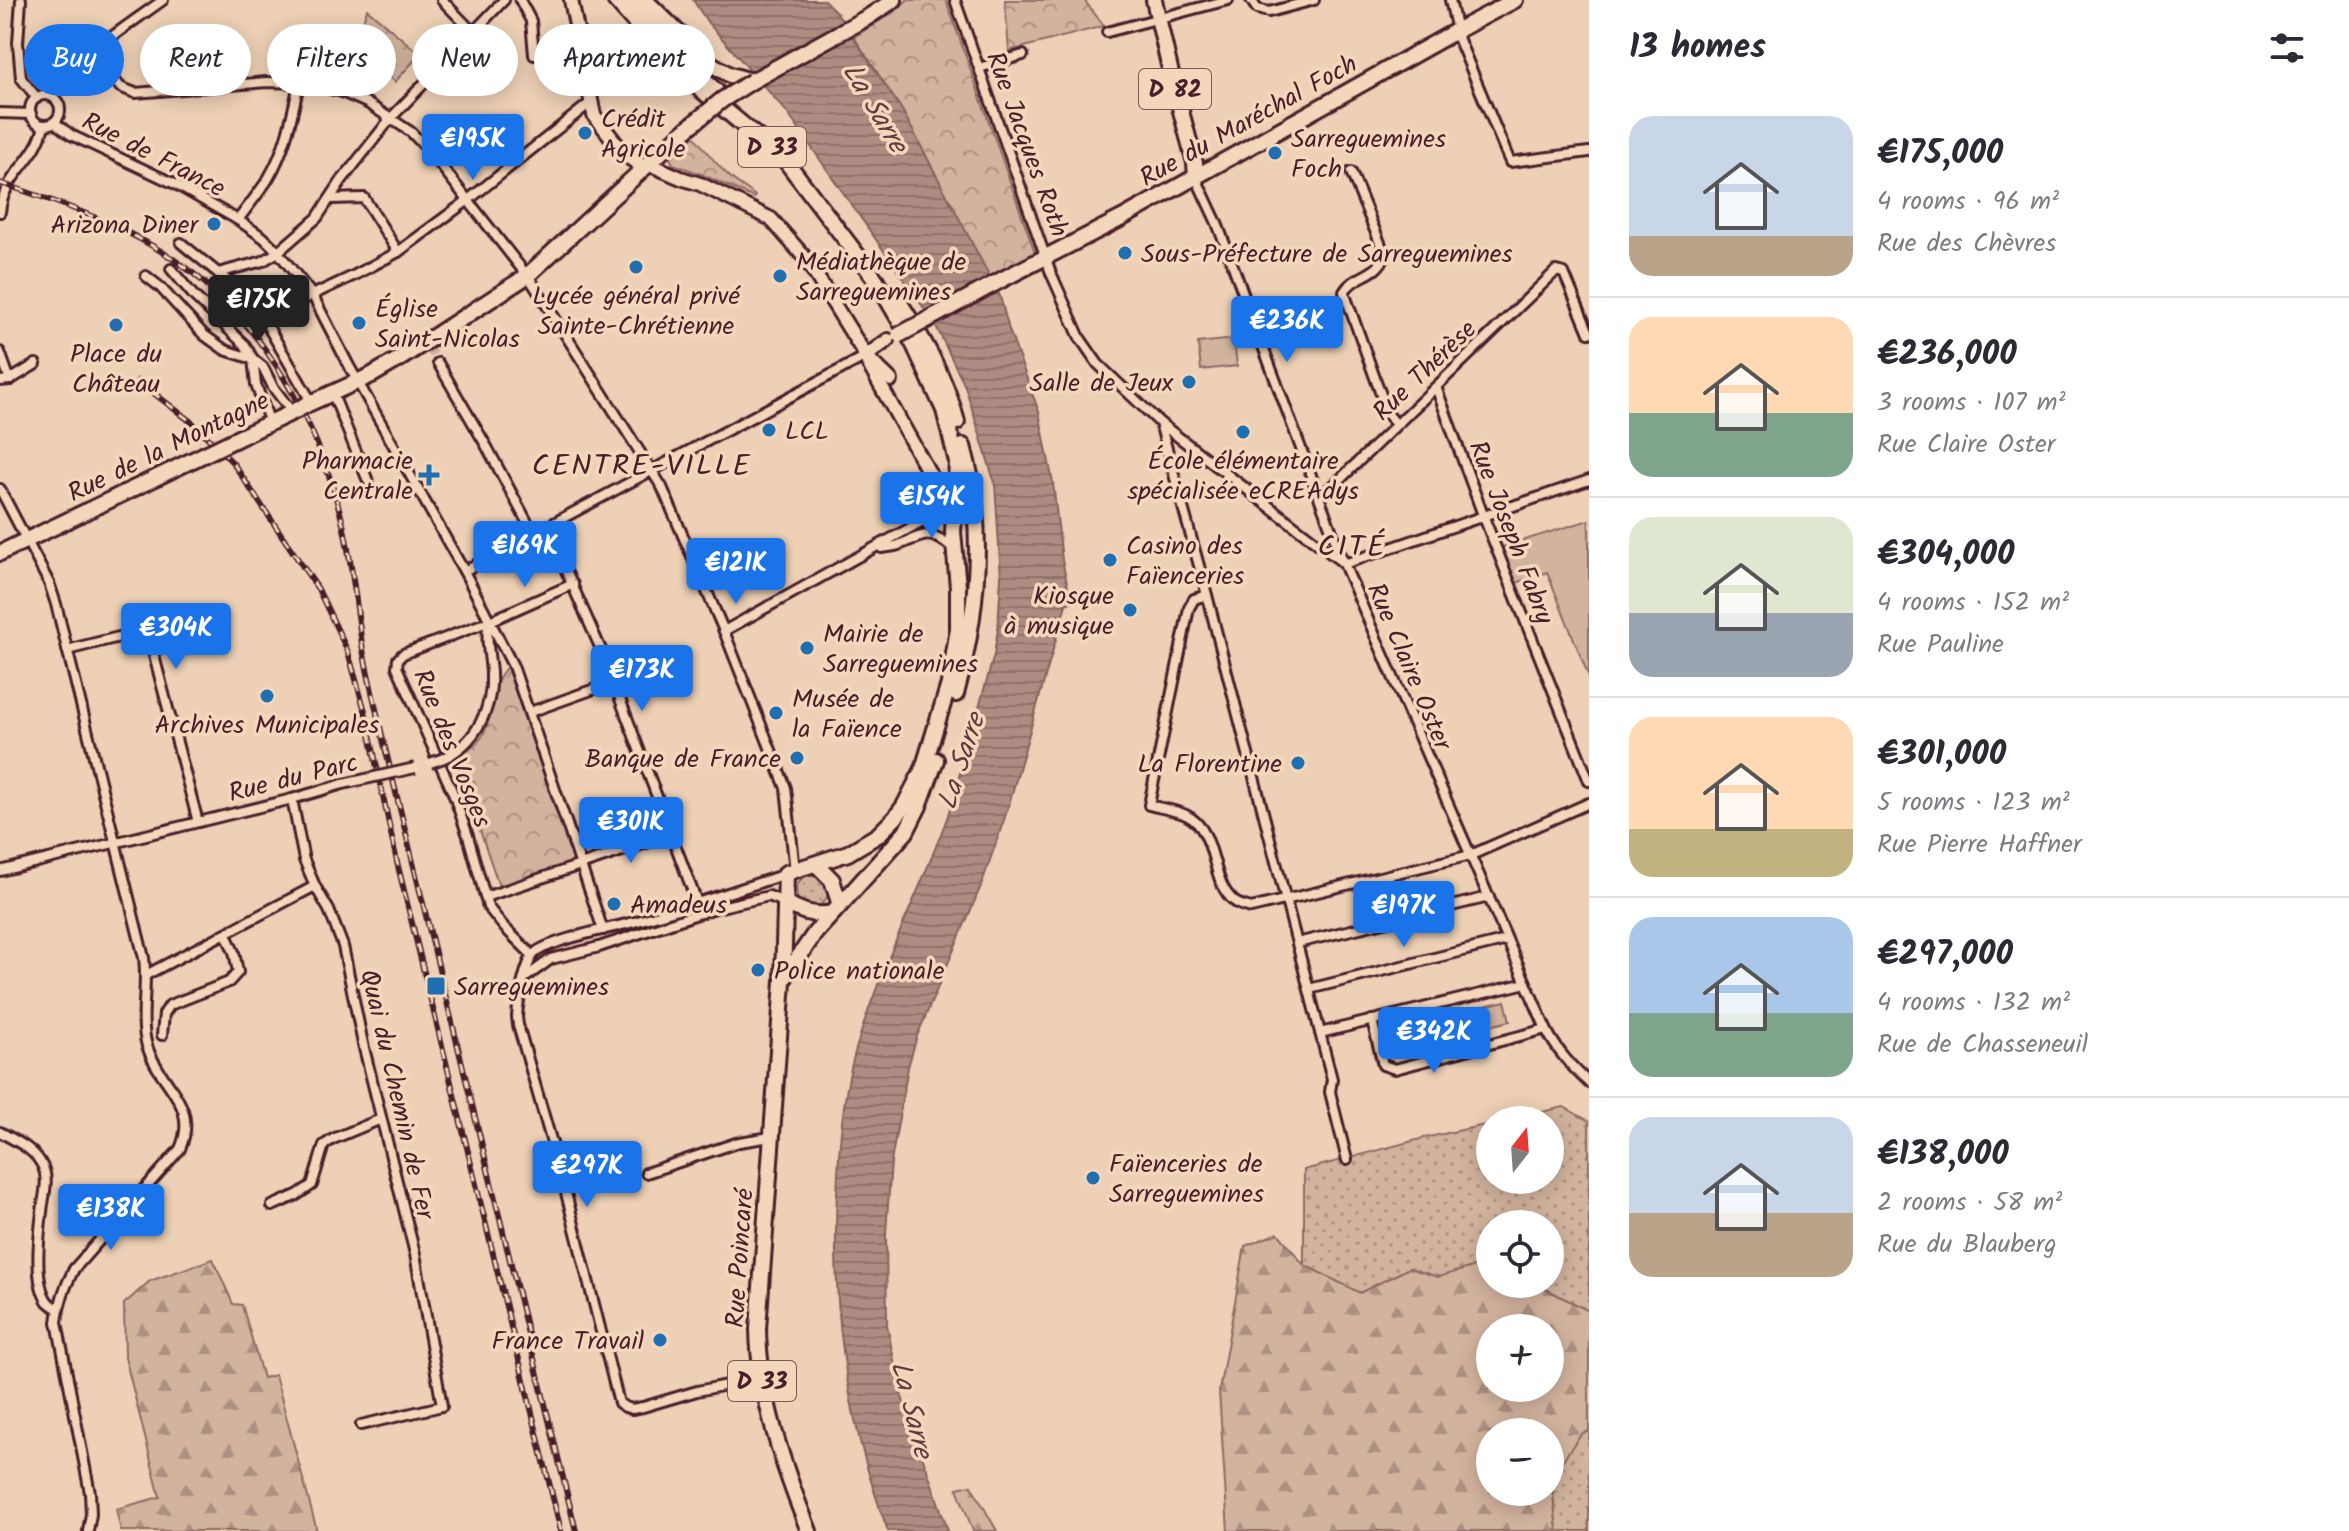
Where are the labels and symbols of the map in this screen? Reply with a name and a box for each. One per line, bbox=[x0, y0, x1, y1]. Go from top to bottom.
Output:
street label: Rue du Maréchal Foch bbox=[1132, 44, 1366, 199]
street label: Rue Jacques Roth bbox=[973, 46, 1079, 243]
water label: La Sarre bbox=[829, 54, 920, 164]
road number: D 82 bbox=[1139, 69, 1211, 109]
place label: Crédit Agricole bbox=[601, 99, 686, 171]
street label: Rue de France bbox=[74, 102, 233, 210]
pin: €195K bbox=[417, 114, 529, 182]
place label: Sarreguemines Foch bbox=[1291, 119, 1446, 191]
marker: Crédit Agricole bbox=[576, 124, 594, 142]
road number: D 33 bbox=[738, 127, 806, 167]
marker: Sarreguemines Foch bbox=[1266, 144, 1284, 162]
place label: Arizona Diner bbox=[51, 205, 199, 247]
marker: Arizona Diner bbox=[205, 215, 223, 233]
place label: Sous-Préfecture de Sarreguemines bbox=[1141, 234, 1513, 276]
place label: Médiathèque de Sarreguemines bbox=[796, 242, 967, 314]
marker: Sous-Préfecture de Sarreguemines bbox=[1116, 244, 1134, 262]
marker: Lycée général privé Sainte-Chrétienne bbox=[627, 258, 645, 276]
marker: Médiathèque de Sarreguemines bbox=[771, 267, 789, 285]
pin: €175K bbox=[203, 275, 315, 343]
place label: Lycée général privé Sainte-Chrétienne bbox=[532, 276, 741, 348]
place label: Église Saint-Nicolas bbox=[375, 289, 520, 361]
pin: €236K bbox=[1231, 296, 1343, 364]
street label: Rue Thérèse bbox=[1363, 310, 1488, 432]
marker: Église Saint-Nicolas bbox=[350, 314, 368, 332]
marker: Place du Château bbox=[107, 316, 125, 334]
place label: Place du Château bbox=[70, 334, 162, 406]
place label: Salle de Jeux bbox=[1030, 363, 1174, 405]
marker: Salle de Jeux bbox=[1180, 373, 1198, 391]
street label: Rue de la Montagne bbox=[61, 381, 277, 515]
place label: LCL bbox=[785, 411, 829, 453]
marker: LCL bbox=[760, 421, 778, 439]
marker: École élémentaire spécialisée eCREAdys bbox=[1234, 423, 1252, 441]
street label: Rue Joseph Fabry bbox=[1456, 435, 1565, 631]
place label: Pharmacie Centrale bbox=[302, 441, 413, 513]
place label: École élémentaire spécialisée eCREAdys bbox=[1127, 441, 1359, 513]
district label: CENTRE-VILLE bbox=[532, 443, 752, 491]
marker: Pharmacie Centrale bbox=[420, 466, 438, 484]
pin: €154K bbox=[876, 472, 988, 540]
pin: €169K bbox=[469, 521, 581, 589]
district label: CITÉ bbox=[1318, 524, 1386, 572]
place label: Casino des Faïenceries bbox=[1126, 526, 1244, 598]
pin: €121K bbox=[680, 538, 792, 606]
marker: Casino des Faïenceries bbox=[1101, 551, 1119, 569]
place label: Kiosque à musique bbox=[1004, 576, 1114, 648]
street label: Rue Claire Oster bbox=[1354, 577, 1463, 758]
marker: Kiosque à musique bbox=[1121, 601, 1139, 619]
pin: €304K bbox=[120, 603, 232, 671]
place label: Mairie de Sarreguemines bbox=[823, 614, 978, 686]
marker: Mairie de Sarreguemines bbox=[798, 639, 816, 657]
pin: €173K bbox=[586, 645, 698, 713]
street label: Rue des Vosges bbox=[400, 663, 502, 834]
place label: Musée de la Faïence bbox=[792, 679, 902, 751]
marker: Archives Municipales bbox=[258, 687, 276, 705]
marker: Musée de la Faïence bbox=[767, 704, 785, 722]
place label: Archives Municipales bbox=[155, 705, 379, 747]
water label: La Sarre bbox=[926, 706, 1000, 816]
place label: Banque de France bbox=[585, 739, 781, 781]
street label: Rue du Parc bbox=[224, 743, 363, 815]
place label: La Florentine bbox=[1137, 744, 1282, 786]
marker: Banque de France bbox=[788, 749, 806, 767]
marker: La Florentine bbox=[1289, 754, 1307, 772]
pin: €301K bbox=[575, 797, 687, 865]
pin: €197K bbox=[1348, 881, 1460, 949]
place label: Amadeus bbox=[630, 885, 727, 927]
marker: Amadeus bbox=[605, 895, 623, 913]
place label: Police nationale bbox=[774, 951, 945, 993]
marker: Police nationale bbox=[749, 961, 767, 979]
street label: Quai du Chemin de Fer bbox=[347, 965, 446, 1225]
place label: Sarreguemines bbox=[454, 967, 609, 1009]
marker: Sarreguemines bbox=[425, 975, 447, 997]
pin: €342K bbox=[1378, 1007, 1490, 1075]
north arrow bbox=[1476, 1106, 1564, 1194]
pin: €297K bbox=[531, 1141, 643, 1209]
place label: Faïenceries de Sarreguemines bbox=[1109, 1144, 1264, 1216]
marker: Faïenceries de Sarreguemines bbox=[1084, 1169, 1102, 1187]
pin: €138K bbox=[55, 1184, 167, 1252]
street label: Rue Poincaré bbox=[715, 1185, 767, 1329]
place label: France Travail bbox=[492, 1321, 644, 1363]
marker: France Travail bbox=[651, 1331, 669, 1349]
water label: La Sarre bbox=[877, 1356, 945, 1465]
road number: D 33 bbox=[728, 1361, 796, 1401]

